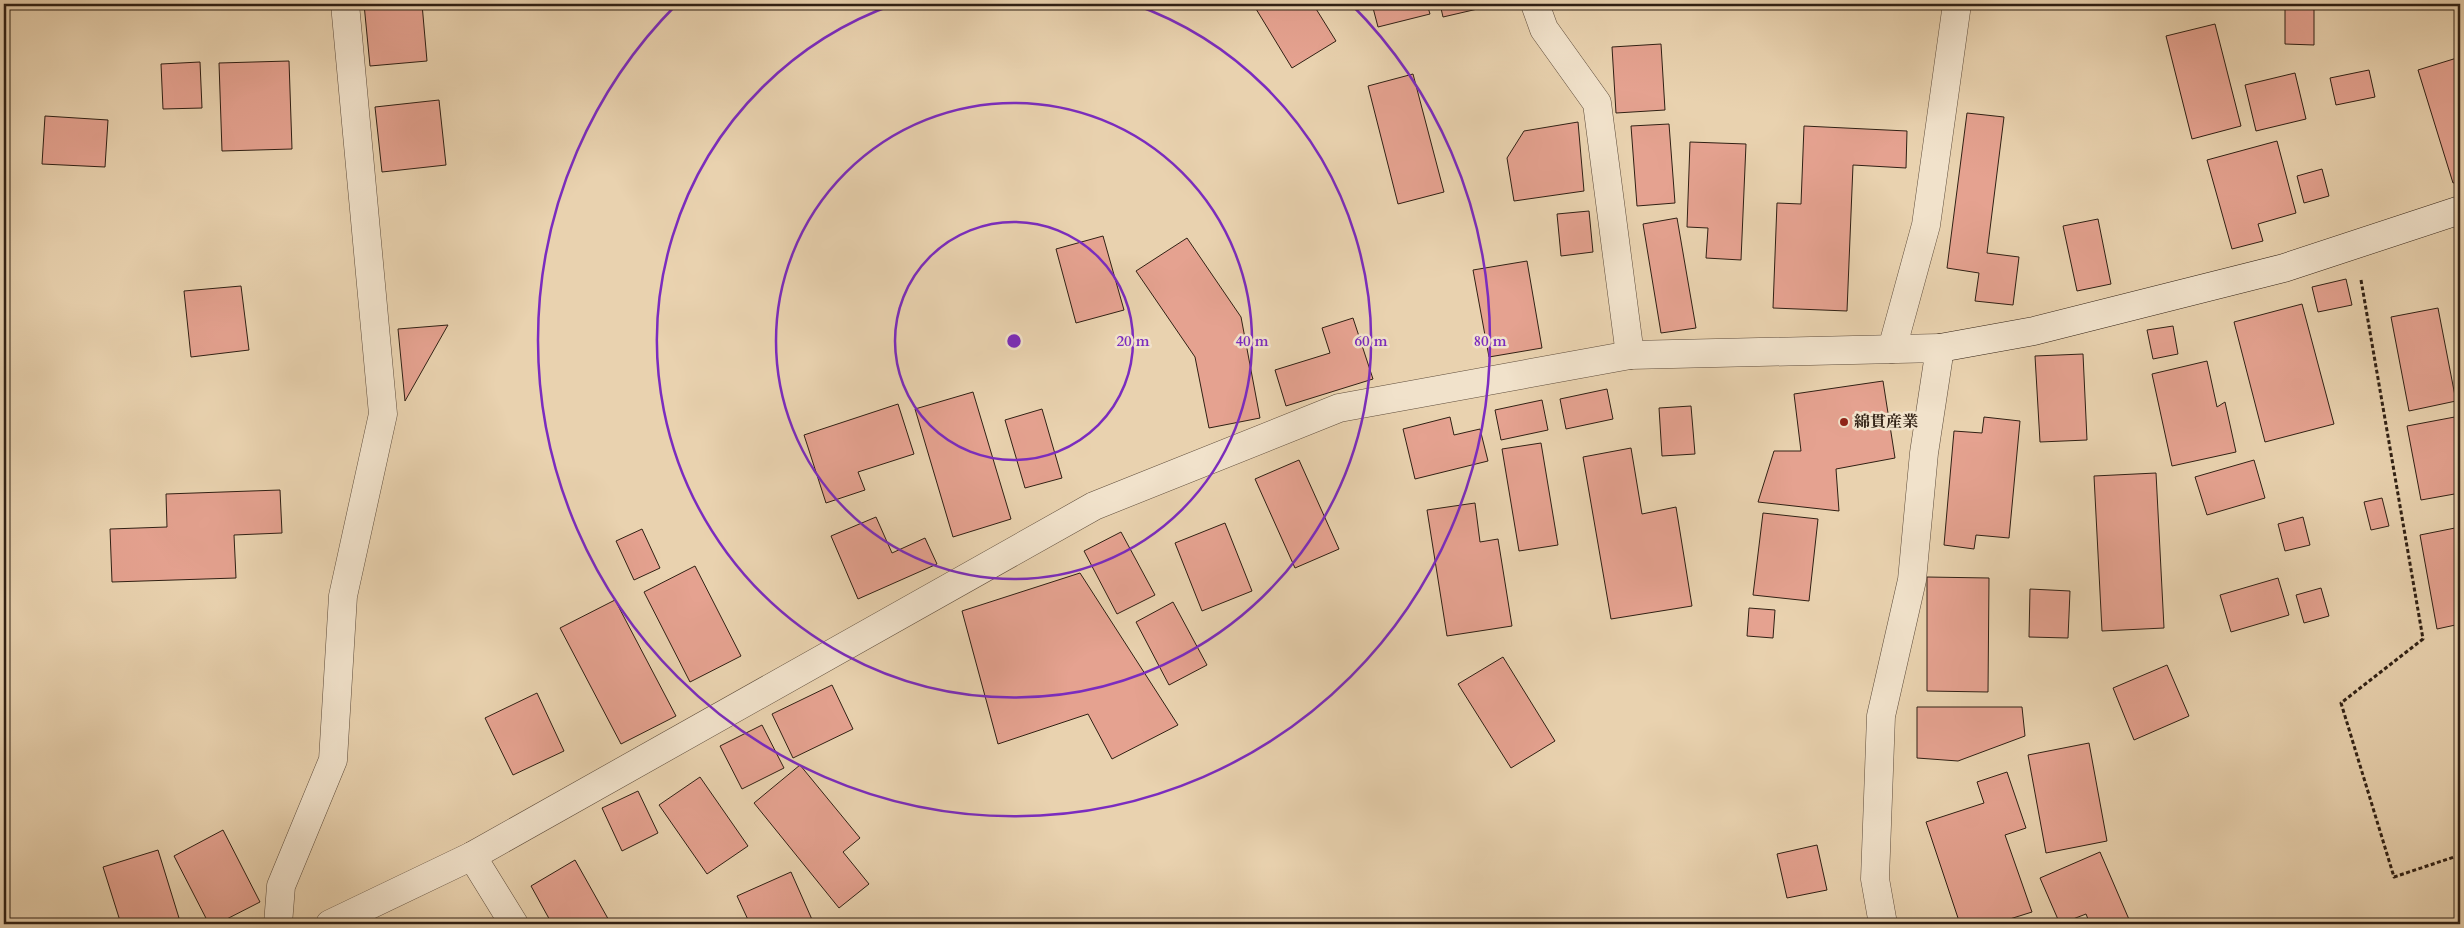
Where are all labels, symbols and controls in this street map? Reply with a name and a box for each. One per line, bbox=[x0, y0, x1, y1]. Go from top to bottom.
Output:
text: 20 m bbox=[1116, 331, 1150, 351]
text: 40 m bbox=[1235, 331, 1269, 351]
text: 60 m bbox=[1354, 331, 1388, 351]
text: 80 m bbox=[1473, 331, 1507, 351]
centre of rings bbox=[1005, 332, 1023, 350]
place label: 綿貫産業 bbox=[1854, 411, 1918, 433]
marker: 綿貫産業 bbox=[1838, 416, 1850, 428]

